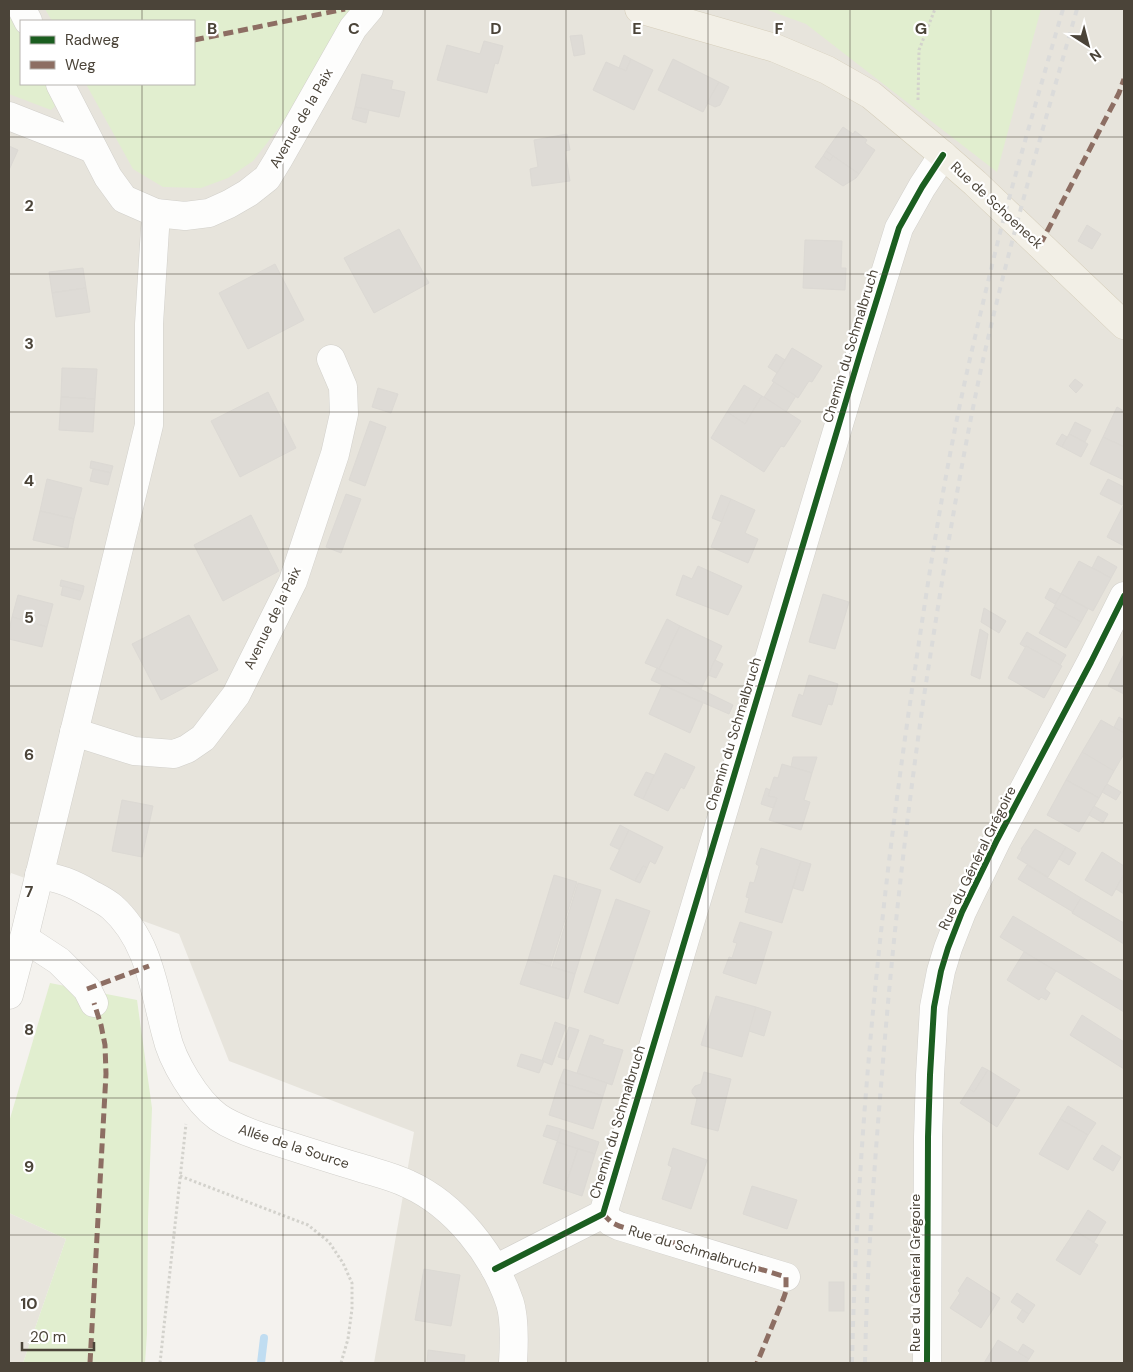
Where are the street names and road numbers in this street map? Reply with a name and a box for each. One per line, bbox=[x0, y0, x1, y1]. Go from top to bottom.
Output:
street label: Avenue de la Paix bbox=[265, 65, 337, 171]
street label: Rue de Schoeneck bbox=[947, 158, 1047, 252]
street label: Chemin du Schmalbruch bbox=[818, 267, 882, 425]
street label: Avenue de la Paix bbox=[239, 564, 305, 672]
street label: Chemin du Schmalbruch bbox=[701, 655, 765, 813]
street label: Rue du Général Grégoire bbox=[934, 783, 1020, 933]
street label: Chemin du Schmalbruch bbox=[585, 1043, 649, 1201]
street label: Allée de la Source bbox=[236, 1120, 352, 1172]
street label: Rue du Général Grégoire bbox=[906, 1194, 924, 1352]
street label: Rue du Schmalbruch bbox=[626, 1221, 760, 1277]

